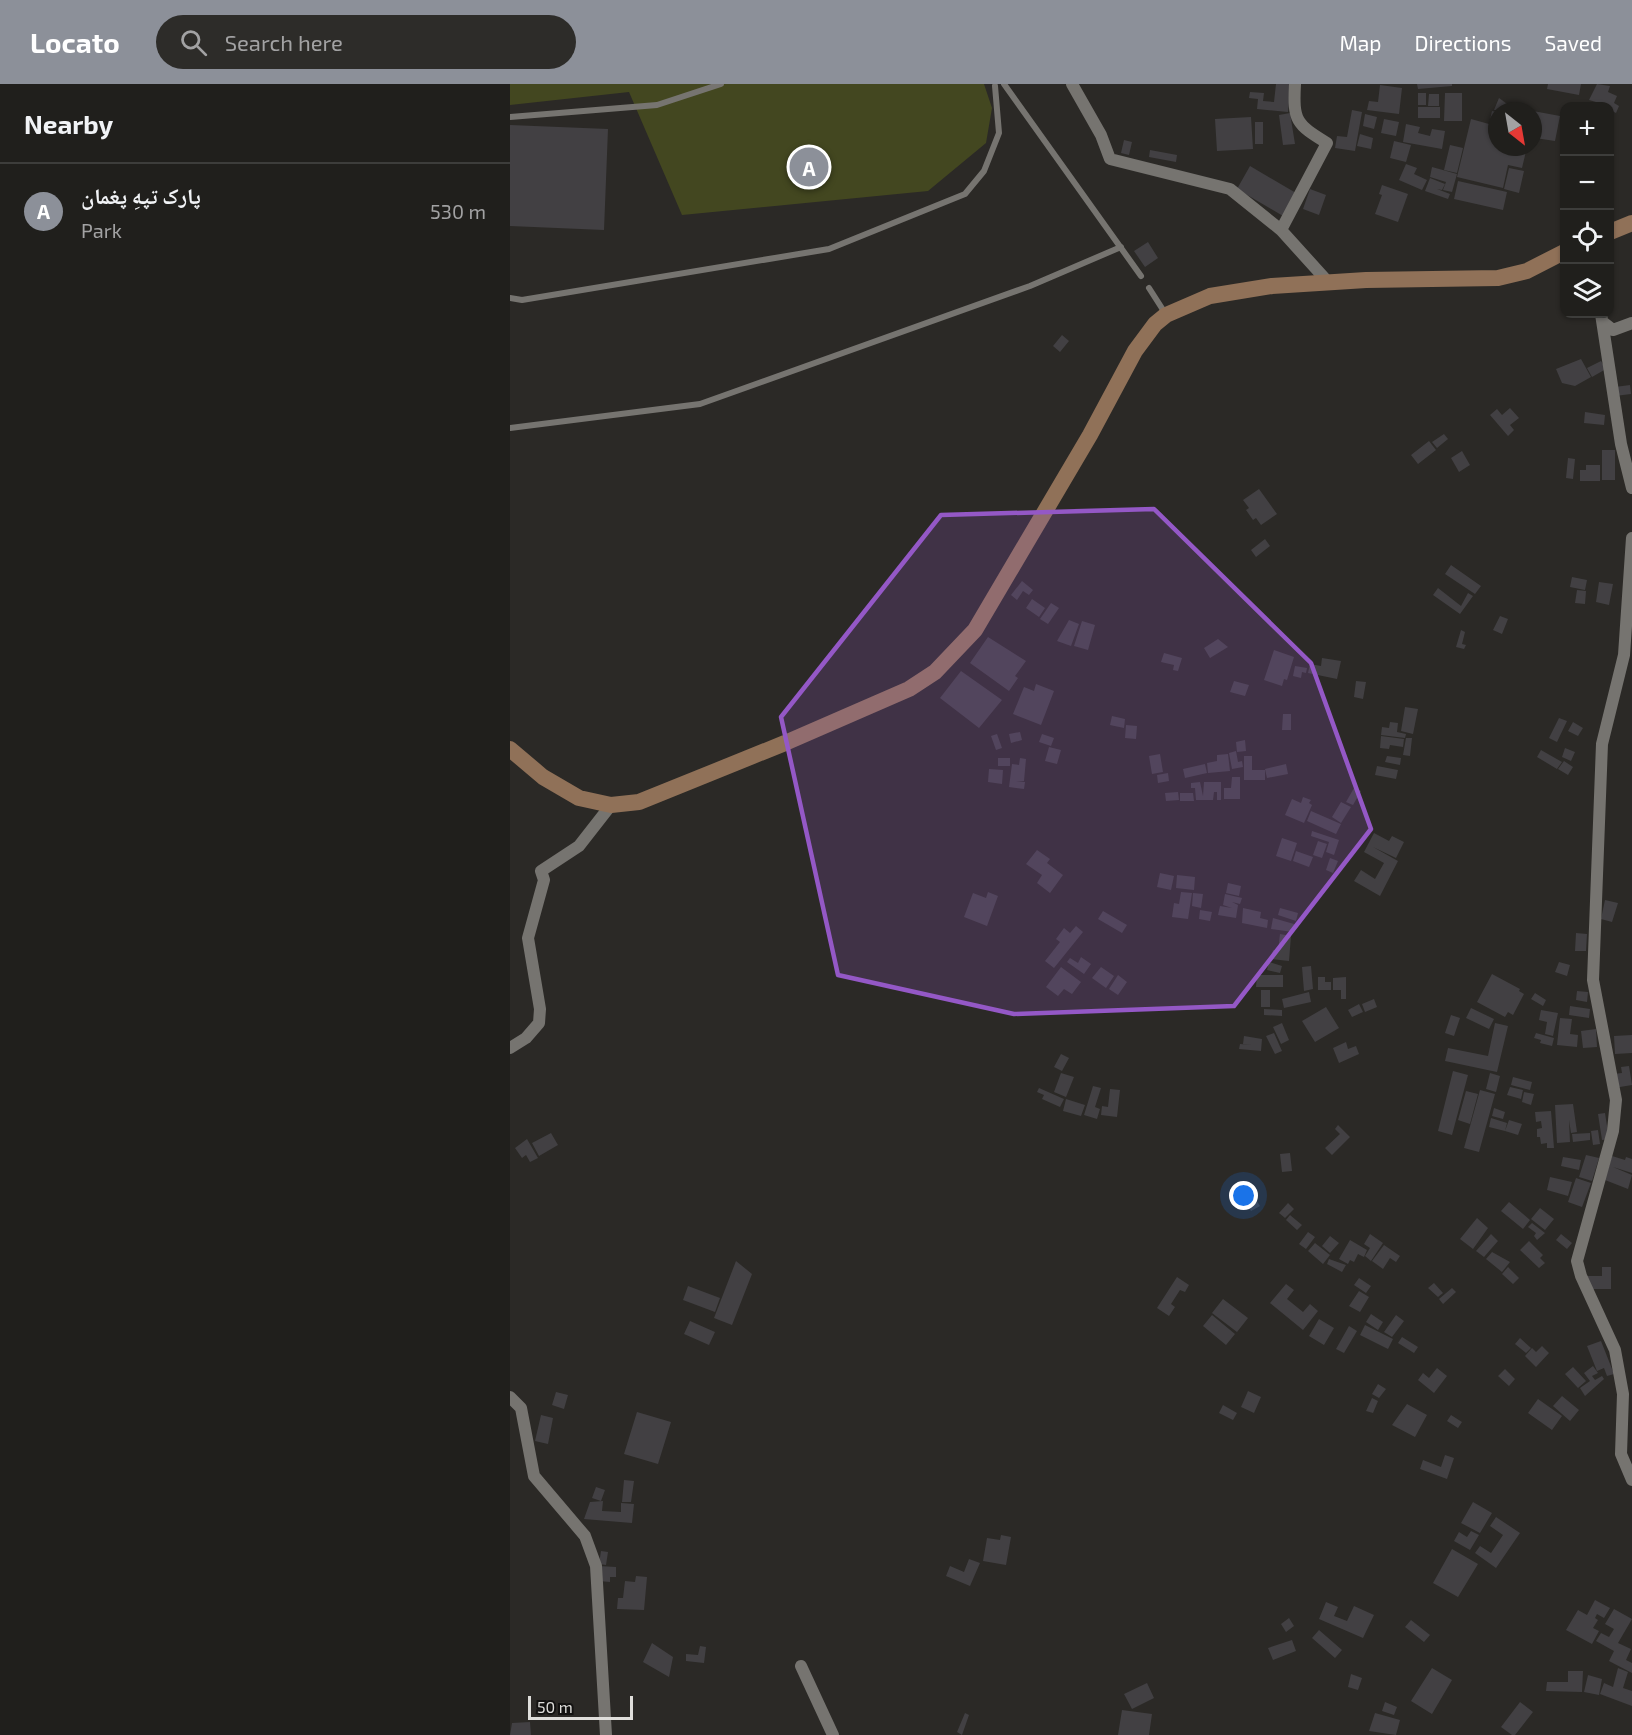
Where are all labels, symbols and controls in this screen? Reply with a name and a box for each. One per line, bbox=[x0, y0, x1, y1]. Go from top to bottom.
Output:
search box bbox=[156, 15, 576, 69]
text: Locato bbox=[30, 25, 120, 59]
icon: search bbox=[177, 26, 210, 59]
text: Search here bbox=[225, 29, 343, 55]
text: Map bbox=[1339, 30, 1382, 55]
text: Directions bbox=[1415, 30, 1511, 55]
text: Saved bbox=[1544, 30, 1602, 55]
north arrow bbox=[1488, 102, 1542, 156]
map controls bbox=[1560, 102, 1614, 318]
button: + bbox=[1560, 102, 1614, 156]
text: Nearby bbox=[24, 108, 113, 139]
pin: A bbox=[790, 144, 828, 190]
button: − bbox=[1560, 156, 1614, 210]
text: پارک تپهِ پغمان bbox=[81, 182, 201, 208]
text: A bbox=[37, 199, 50, 223]
text: 530 m bbox=[430, 199, 486, 223]
button: locate bbox=[1560, 210, 1614, 264]
text: Park bbox=[81, 218, 122, 242]
button: layers bbox=[1560, 264, 1614, 318]
your location bbox=[1229, 1181, 1258, 1210]
scale bar bbox=[528, 1693, 633, 1720]
text: 50 m bbox=[537, 1697, 573, 1716]

